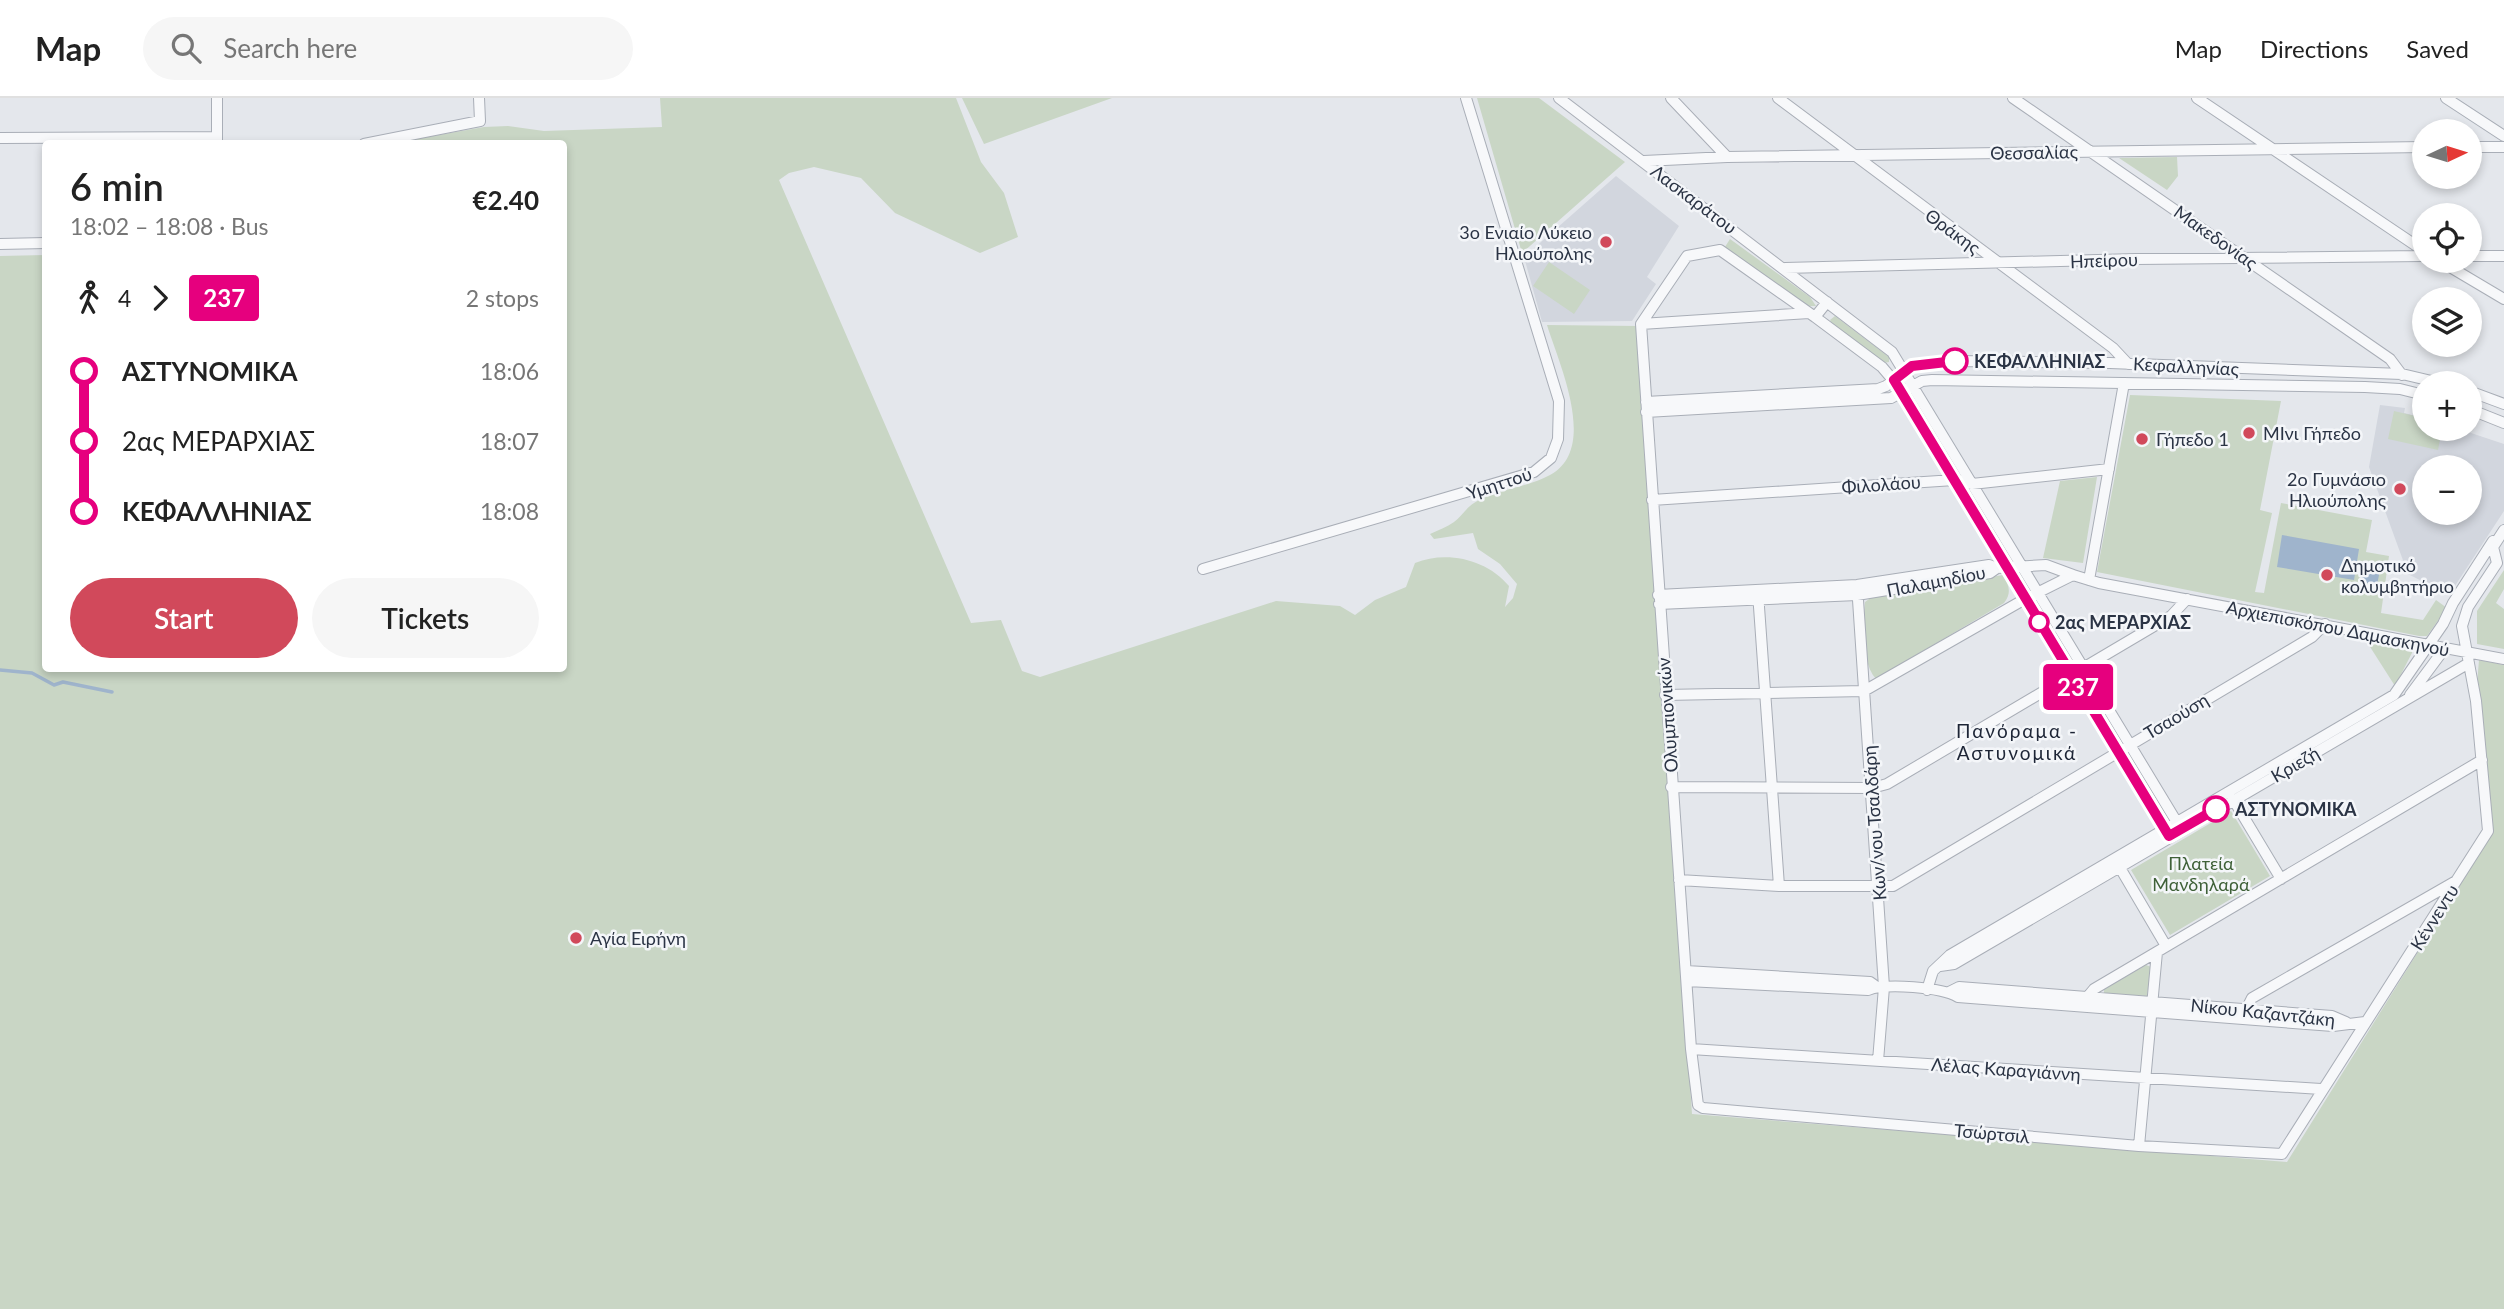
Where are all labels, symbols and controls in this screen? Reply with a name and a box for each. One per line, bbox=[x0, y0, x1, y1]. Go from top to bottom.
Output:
search box bbox=[143, 17, 633, 80]
text: Map bbox=[35, 28, 101, 68]
icon: search bbox=[167, 29, 205, 67]
text: Search here bbox=[223, 32, 357, 64]
text: Map bbox=[2175, 34, 2222, 63]
text: Directions bbox=[2260, 34, 2368, 63]
text: Saved bbox=[2406, 34, 2469, 63]
north arrow bbox=[2412, 119, 2482, 189]
map controls bbox=[2412, 119, 2482, 525]
street label: Θεσσαλίας bbox=[1990, 140, 2079, 164]
street label: Λασκαράτου bbox=[1647, 160, 1741, 238]
text: 6 min bbox=[70, 163, 164, 209]
text: €2.40 bbox=[473, 184, 539, 216]
street label: Μακεδονίας bbox=[2170, 200, 2263, 274]
button: locate bbox=[2412, 203, 2482, 273]
street label: Θράκης bbox=[1921, 204, 1985, 259]
text: 18:02 – 18:08 · Bus bbox=[70, 212, 269, 240]
place label: 3ο Ενιαίο Λύκειο Ηλιούπολης bbox=[1459, 221, 1593, 264]
marker: 3ο Ενιαίο Λύκειο Ηλιούπολης bbox=[1598, 234, 1614, 250]
street label: Ηπείρου bbox=[2070, 248, 2138, 272]
icon: walk bbox=[70, 279, 108, 317]
icon: forward bbox=[141, 279, 179, 317]
text: 237 bbox=[203, 283, 245, 312]
text: 4 bbox=[118, 284, 131, 312]
text: 2 stops bbox=[466, 284, 539, 312]
button: layers bbox=[2412, 287, 2482, 357]
marker: ΚΕΦΑΛΛΗΝΙΑΣ bbox=[1942, 348, 1968, 374]
place label: ΚΕΦΑΛΛΗΝΙΑΣ bbox=[1974, 350, 2105, 372]
street label: Κεφαλληνίας bbox=[2132, 352, 2240, 380]
text: ΑΣΤΥΝΟΜΙΚΑ bbox=[122, 355, 298, 387]
text: 18:06 bbox=[480, 357, 539, 385]
button: + bbox=[2412, 371, 2482, 441]
place label: ΜΊνι Γήπεδο bbox=[2263, 422, 2361, 444]
text: 2ας ΜΕΡΑΡΧΙΑΣ bbox=[122, 425, 315, 457]
marker: ΜΊνι Γήπεδο bbox=[2241, 425, 2257, 441]
text: 18:07 bbox=[480, 427, 539, 455]
place label: Γήπεδο 1 bbox=[2156, 428, 2229, 450]
marker: Γήπεδο 1 bbox=[2134, 431, 2150, 447]
button: − bbox=[2412, 455, 2482, 525]
street label: Υμηττού bbox=[1464, 462, 1534, 504]
place label: 2ο Γυμνάσιο Ηλιούπολης bbox=[2287, 468, 2387, 511]
street label: Φιλολάου bbox=[1841, 470, 1921, 498]
marker: 2ο Γυμνάσιο Ηλιούπολης bbox=[2392, 481, 2408, 497]
text: ΚΕΦΑΛΛΗΝΙΑΣ bbox=[122, 495, 312, 527]
text: 18:08 bbox=[480, 497, 539, 525]
place label: Δημοτικό κολυμβητήριο bbox=[2341, 554, 2454, 597]
street label: Παλαμηδίου bbox=[1885, 561, 1987, 601]
marker: Δημοτικό κολυμβητήριο bbox=[2319, 567, 2335, 583]
button: Start bbox=[70, 578, 298, 658]
button: Tickets bbox=[312, 578, 539, 658]
street label: Αρχιεπισκόπου Δαμασκηνού bbox=[2224, 596, 2452, 660]
place label: 2ας ΜΕΡΑΡΧΙΑΣ bbox=[2055, 611, 2191, 633]
marker: 2ας ΜΕΡΑΡΧΙΑΣ bbox=[2029, 612, 2049, 632]
street label: Ολυμπιονικών bbox=[1652, 657, 1682, 773]
line badge: 237 bbox=[2038, 664, 2118, 710]
text: 237 bbox=[2057, 672, 2099, 701]
street label: Τσαούση bbox=[2140, 688, 2212, 744]
district label: Πανόραμα - Αστυνομικά bbox=[1956, 719, 2078, 764]
street label: Κριεζή bbox=[2267, 741, 2323, 787]
street label: Κων/νου Τσαλδάρη bbox=[1858, 745, 1890, 901]
marker: ΑΣΤΥΝΟΜΙΚΑ bbox=[2203, 796, 2229, 822]
place label: ΑΣΤΥΝΟΜΙΚΑ bbox=[2234, 798, 2357, 820]
park label: Πλατεία Μανδηλαρά bbox=[2152, 852, 2250, 895]
street label: Κέννεντυ bbox=[2405, 880, 2463, 954]
place label: Αγία Ειρήνη bbox=[590, 927, 686, 949]
marker: Αγία Ειρήνη bbox=[568, 930, 584, 946]
street label: Νίκου Καζαντζάκη bbox=[2190, 993, 2336, 1031]
street label: Λέλας Καραγιάννη bbox=[1930, 1053, 2082, 1085]
street label: Τσώρτσιλ bbox=[1953, 1119, 2031, 1147]

